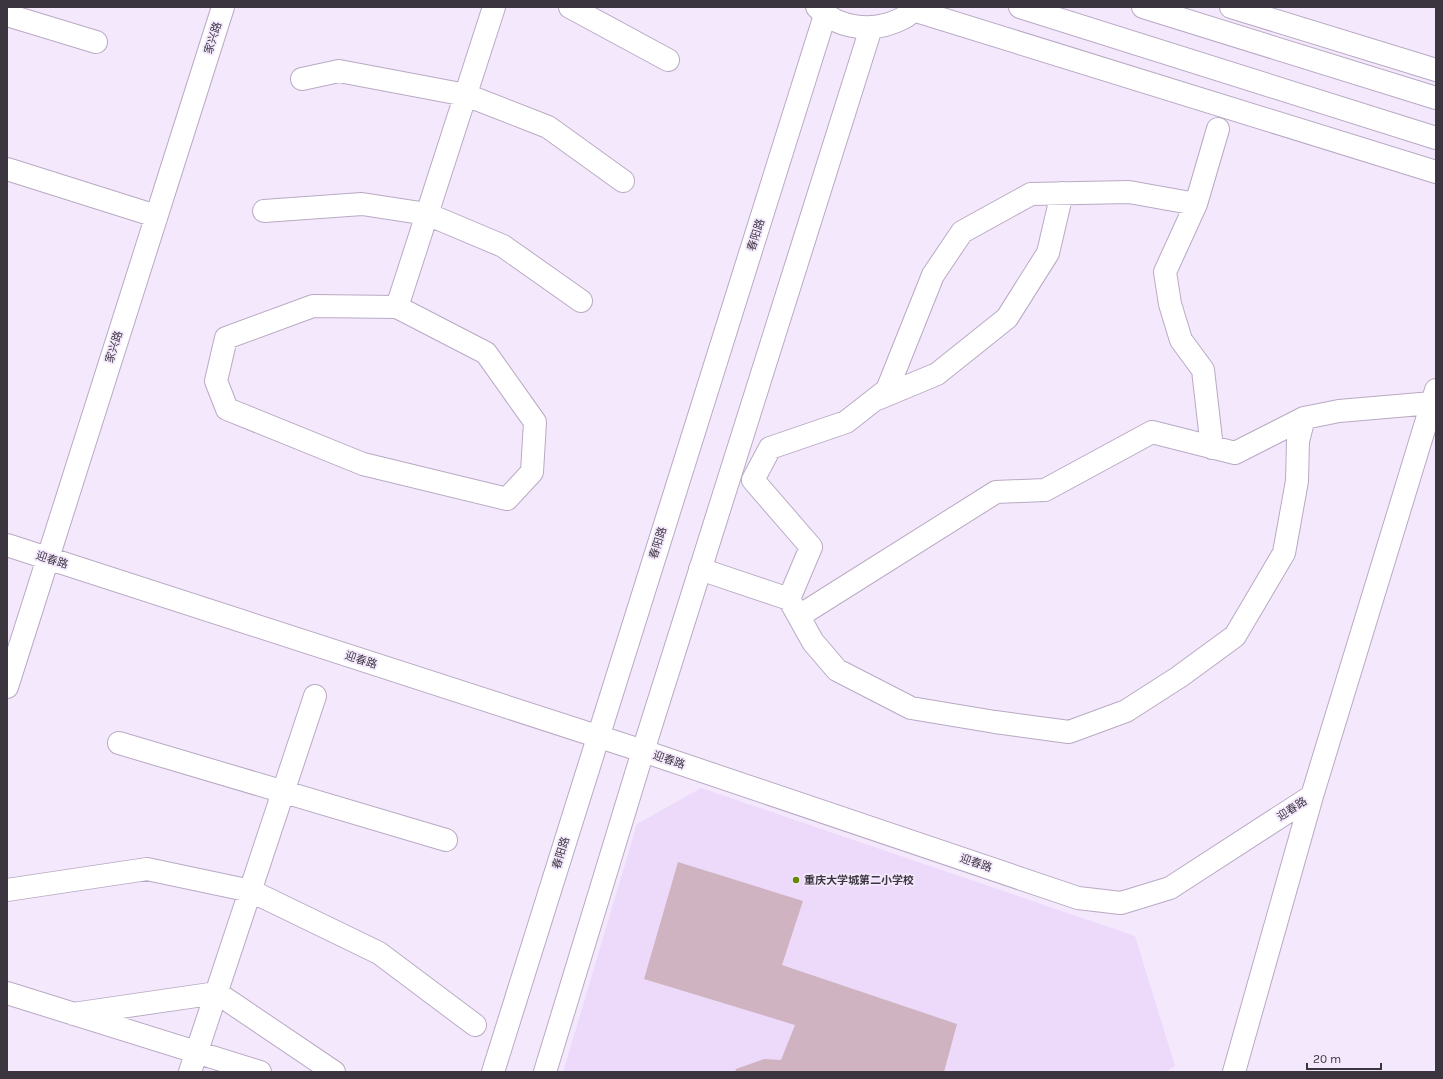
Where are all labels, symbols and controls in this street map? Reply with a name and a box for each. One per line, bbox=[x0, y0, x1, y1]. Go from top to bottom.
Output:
street label: 家兴路 bbox=[202, 20, 224, 56]
street label: 春阳路 bbox=[745, 217, 767, 253]
street label: 家兴路 bbox=[103, 329, 125, 365]
street label: 春阳路 bbox=[647, 525, 669, 561]
street label: 迎春路 bbox=[34, 549, 70, 571]
street label: 迎春路 bbox=[343, 649, 379, 671]
street label: 迎春路 bbox=[651, 748, 687, 772]
street label: 迎春路 bbox=[1275, 795, 1309, 823]
street label: 春阳路 bbox=[550, 835, 572, 871]
street label: 迎春路 bbox=[958, 851, 994, 875]
place label: 重庆大学城第二小学校 bbox=[804, 874, 914, 887]
marker: 重庆大学城第二小学校 bbox=[791, 875, 801, 885]
scale bar bbox=[1307, 1045, 1381, 1071]
text: 20 m bbox=[1313, 1052, 1341, 1066]

